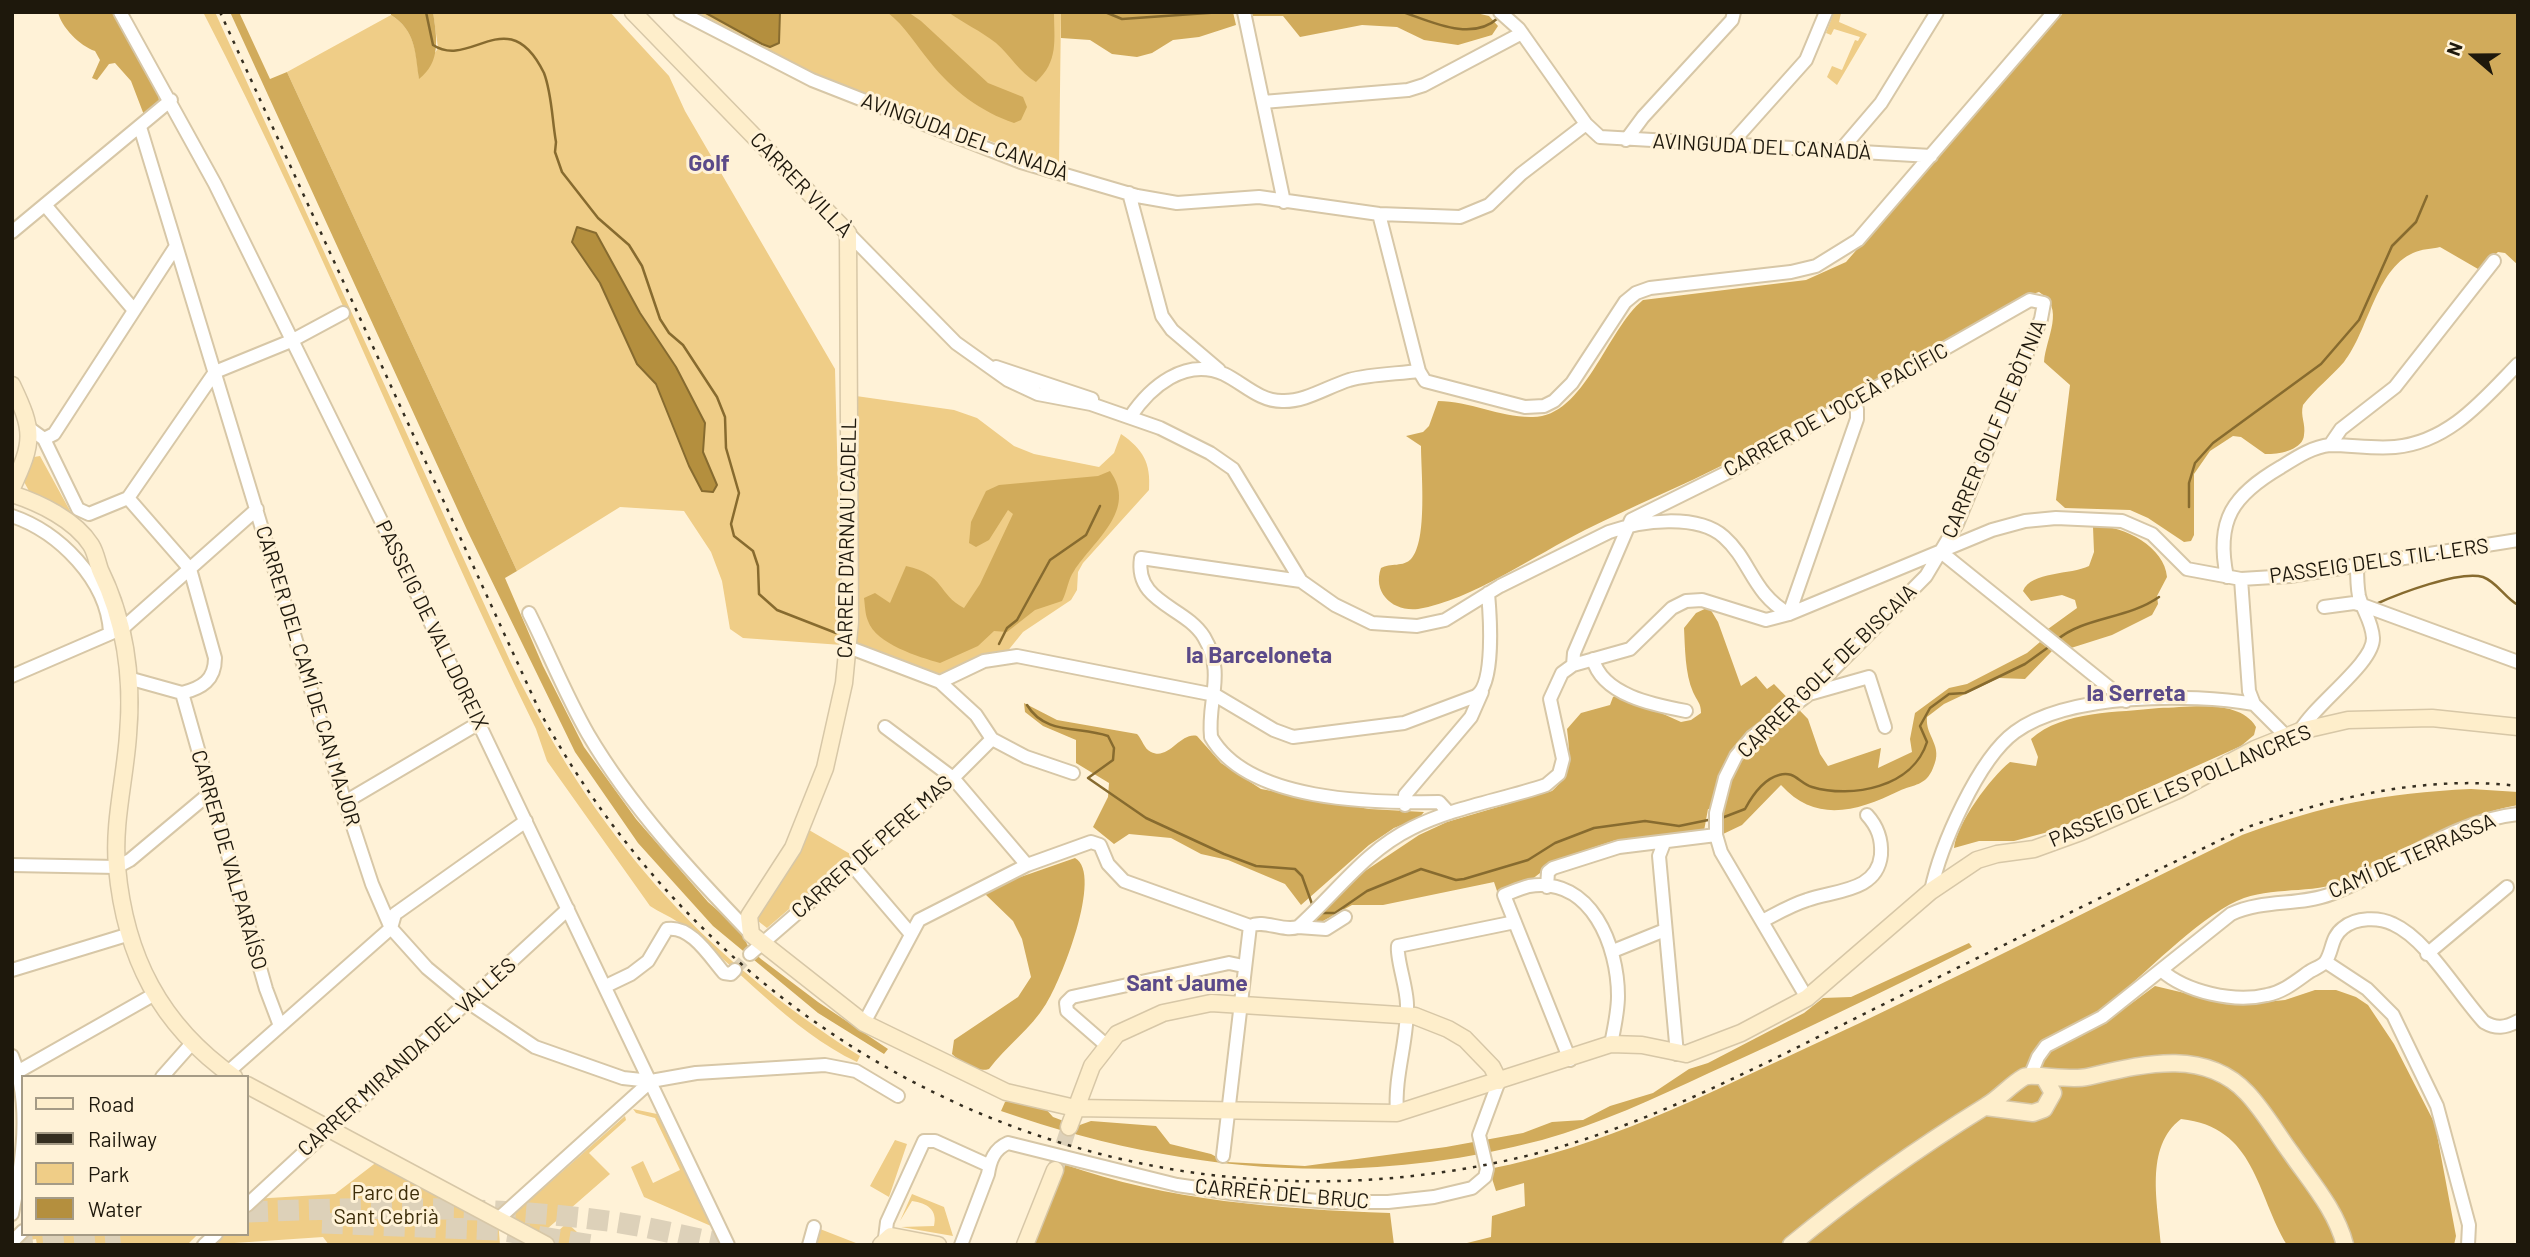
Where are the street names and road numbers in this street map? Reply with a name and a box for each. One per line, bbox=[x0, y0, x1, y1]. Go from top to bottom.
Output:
street label: AVINGUDA DEL CANADÀ bbox=[858, 88, 1072, 186]
street label: CARRER VILLÀ bbox=[745, 127, 857, 243]
street label: AVINGUDA DEL CANADÀ bbox=[1652, 129, 1872, 165]
street label: CARRER GOLF DE BÒTNIA bbox=[1936, 316, 2052, 542]
street label: CARRER DE L'OCEÀ PACÍFIC bbox=[1719, 338, 1953, 482]
street label: CARRER D'ARNAU CADELL bbox=[832, 417, 862, 659]
street label: PASSEIG DE VALLDOREIX bbox=[370, 516, 494, 734]
street label: CARRER DEL CAMÍ DE CAN MAJOR bbox=[250, 523, 366, 829]
street label: PASSEIG DELS TIL·LERS bbox=[2268, 533, 2490, 589]
street label: CARRER GOLF DE BISCAIA bbox=[1732, 579, 1922, 763]
street label: PASSEIG DE LES POLLANCRES bbox=[2045, 719, 2315, 853]
street label: CARRER DE VALPARAÍSO bbox=[186, 747, 272, 973]
street label: CARRER DE PERE MAS bbox=[786, 770, 958, 924]
street label: CAMÍ DE TERRASSA bbox=[2324, 808, 2500, 904]
street label: CARRER MIRANDA DEL VALLÈS bbox=[293, 952, 521, 1162]
street label: CARRER DEL BRUC bbox=[1194, 1174, 1370, 1214]

